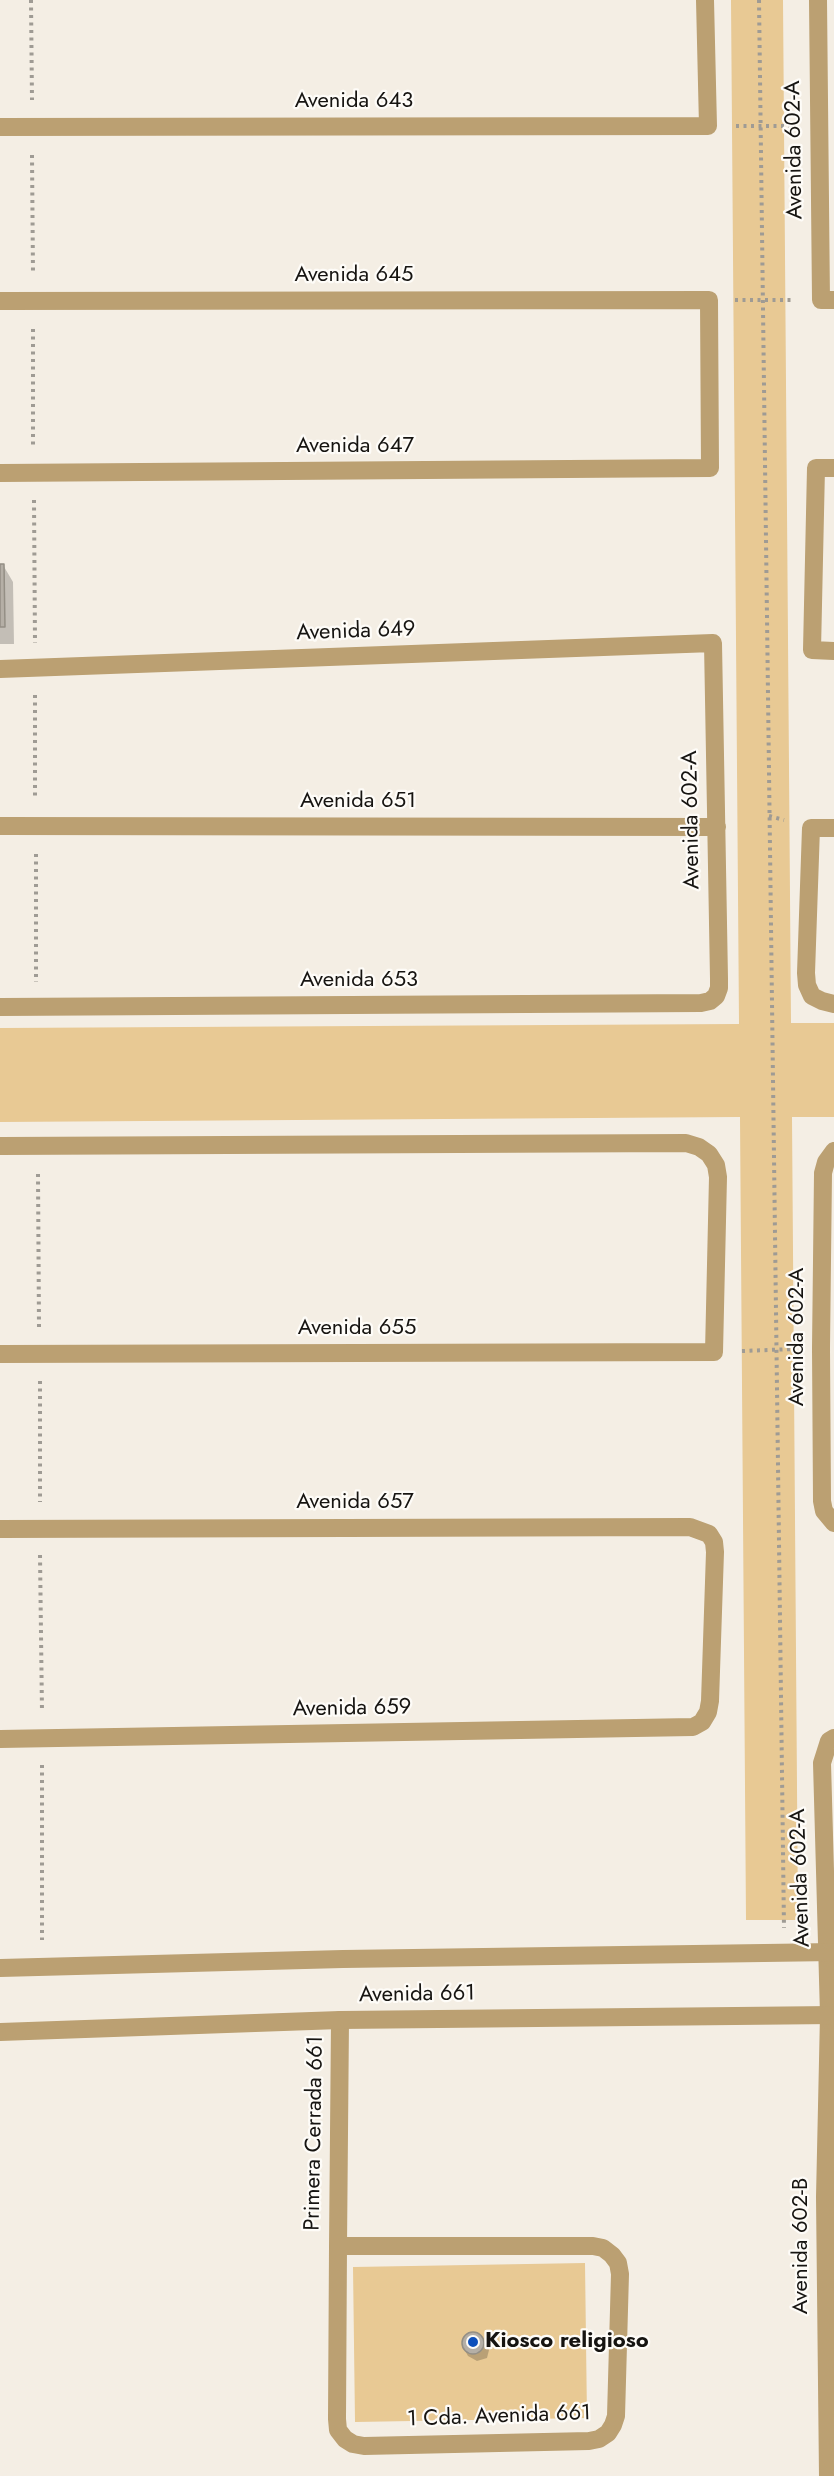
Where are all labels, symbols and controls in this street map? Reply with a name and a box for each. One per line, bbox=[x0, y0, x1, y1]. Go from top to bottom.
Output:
street label: Avenida 602-A bbox=[781, 80, 809, 220]
street label: Avenida 643 bbox=[295, 89, 413, 115]
street label: Avenida 645 bbox=[295, 263, 413, 289]
street label: Avenida 647 bbox=[296, 434, 414, 460]
street label: Avenida 649 bbox=[296, 617, 416, 647]
street label: Avenida 602-A bbox=[678, 750, 706, 890]
street label: Avenida 651 bbox=[300, 789, 416, 815]
street label: Avenida 653 bbox=[300, 968, 418, 994]
street label: Avenida 602-A bbox=[785, 1268, 811, 1406]
street label: Avenida 655 bbox=[298, 1316, 416, 1342]
street label: Avenida 657 bbox=[296, 1490, 414, 1516]
street label: Avenida 659 bbox=[292, 1695, 412, 1723]
street label: Avenida 602-A bbox=[785, 1808, 817, 1948]
street label: Avenida 661 bbox=[359, 1981, 475, 2009]
street label: Primera Cerrada 661 bbox=[300, 2035, 330, 2231]
street label: Avenida 602-B bbox=[789, 2178, 815, 2314]
place label: Kiosco religioso bbox=[485, 2329, 649, 2355]
marker: Kiosco religioso bbox=[466, 2335, 480, 2349]
street label: 1 Cda. Avenida 661 bbox=[406, 2401, 592, 2433]

